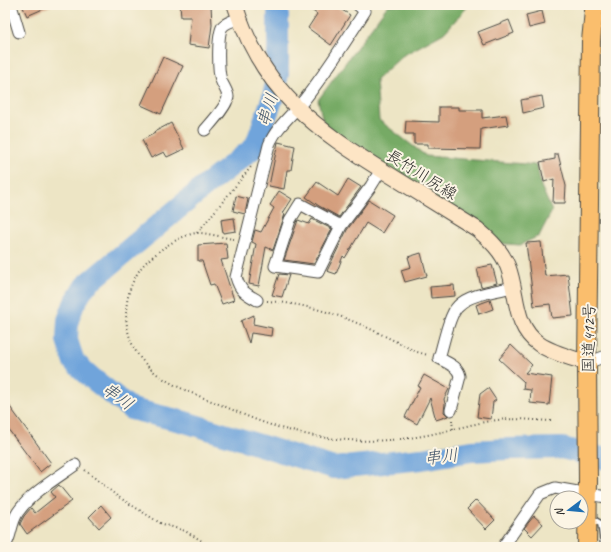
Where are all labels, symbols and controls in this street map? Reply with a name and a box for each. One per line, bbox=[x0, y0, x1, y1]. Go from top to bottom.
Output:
water label: 串川 bbox=[252, 91, 283, 130]
street label: 長竹川尻線 bbox=[382, 145, 461, 205]
street label: 国道412号 bbox=[578, 303, 600, 373]
water label: 串川 bbox=[98, 378, 138, 415]
water label: 串川 bbox=[423, 444, 459, 469]
north arrow bbox=[549, 490, 589, 530]
text: N bbox=[551, 505, 567, 518]

